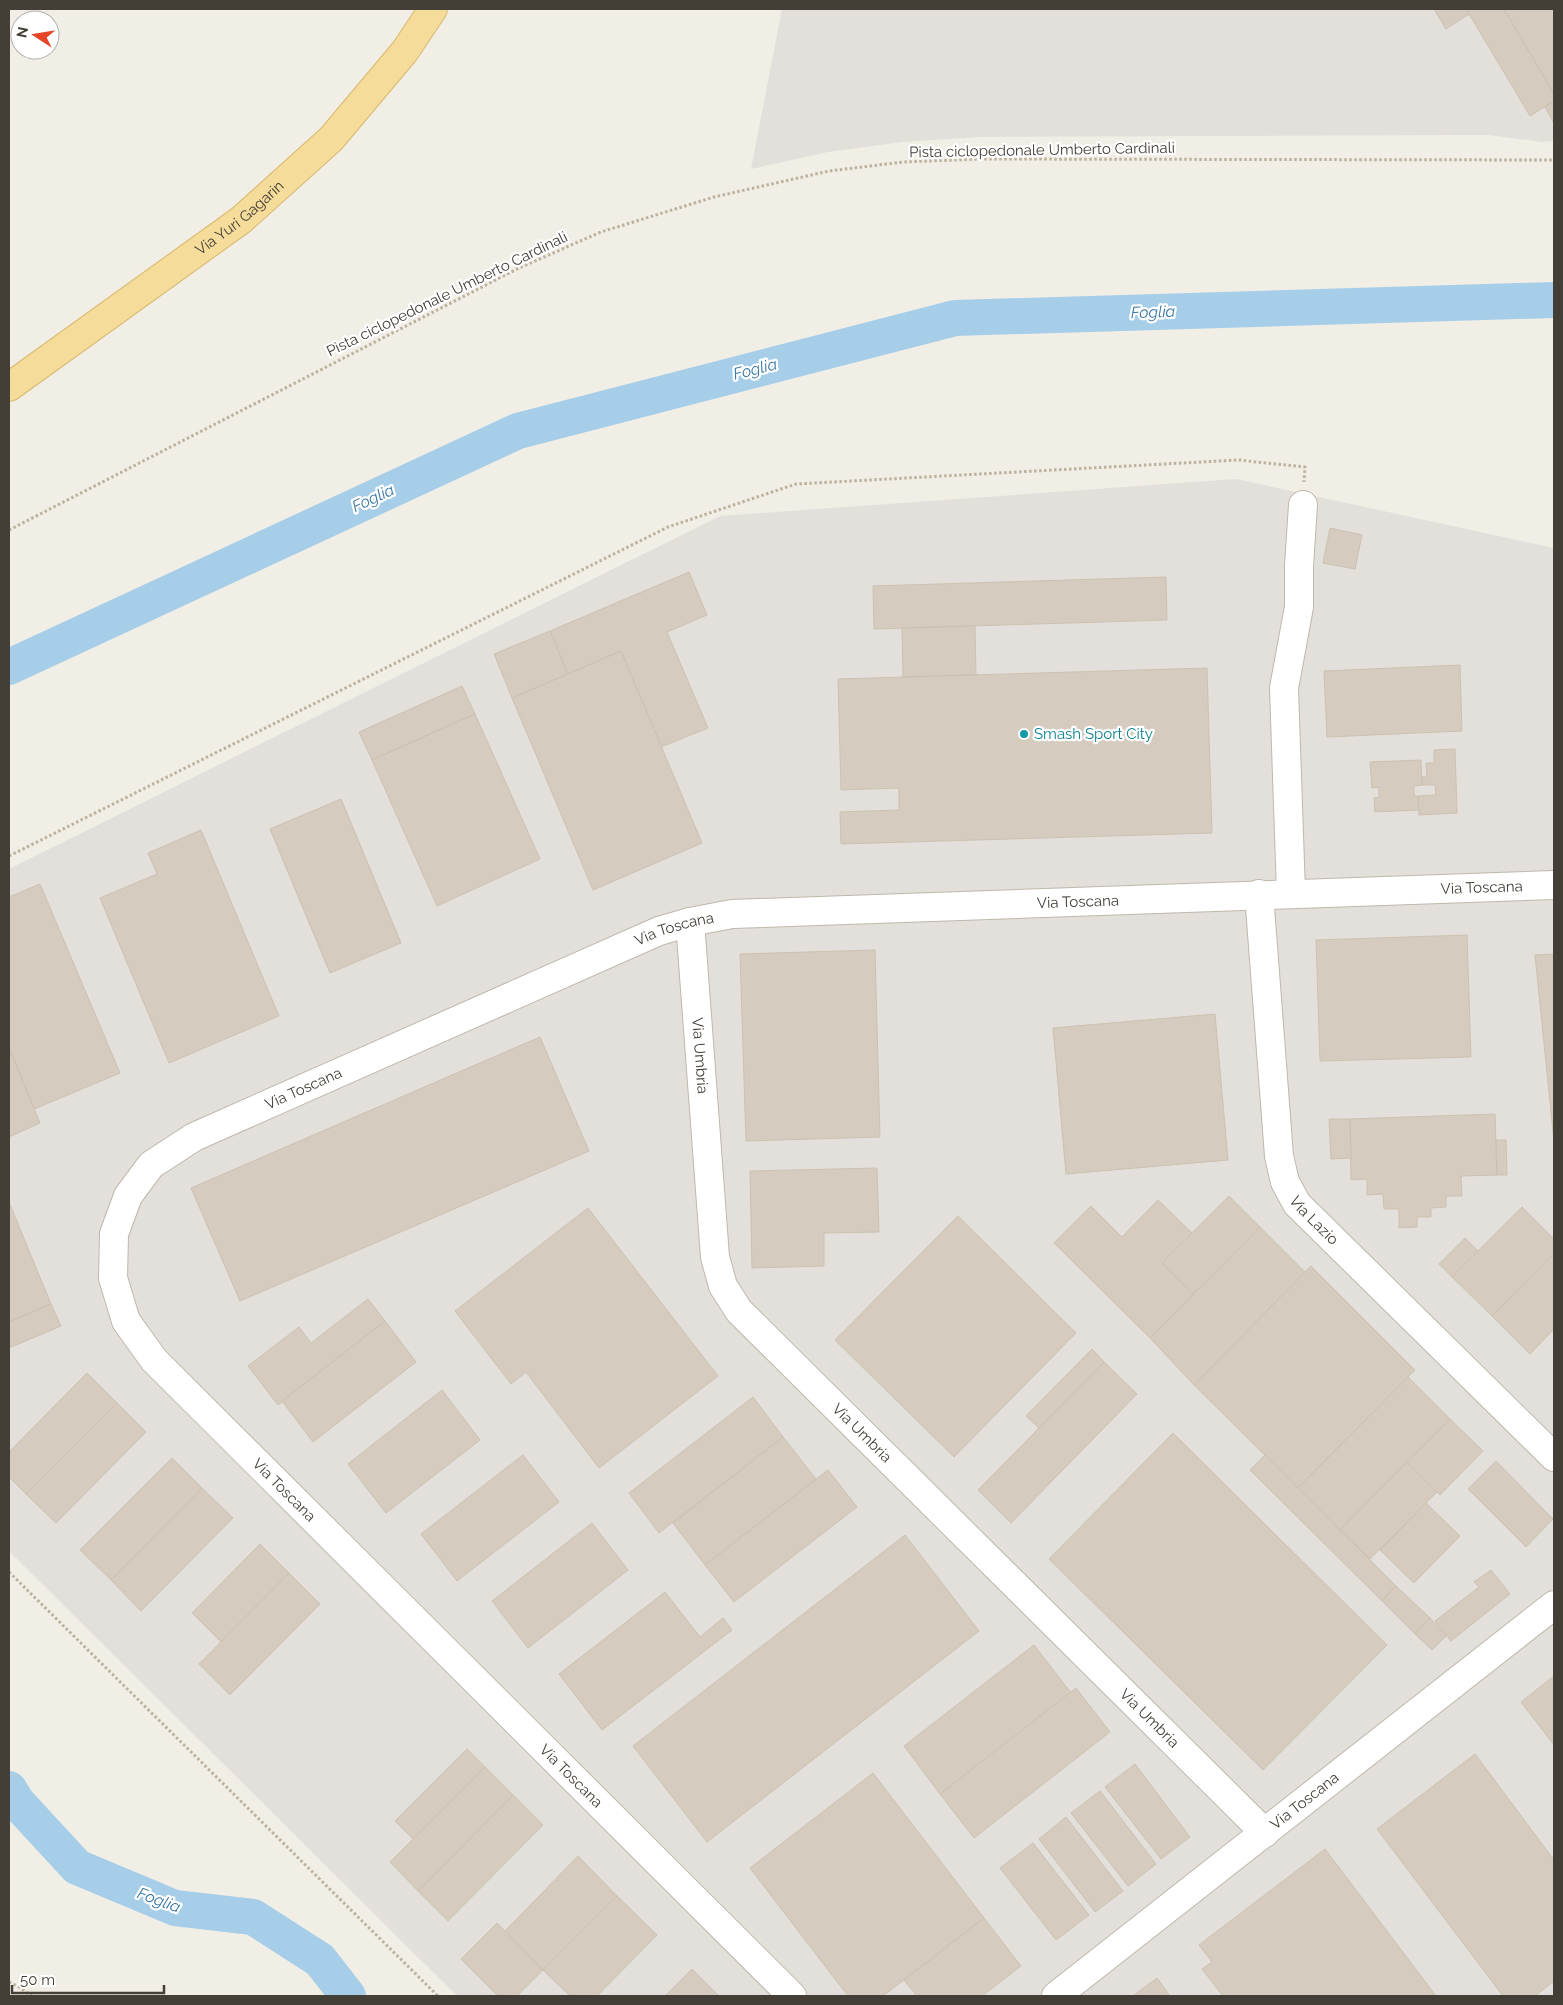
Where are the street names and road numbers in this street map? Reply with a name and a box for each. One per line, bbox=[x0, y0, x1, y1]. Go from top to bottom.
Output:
street label: Pista ciclopedonale Umberto Cardinali bbox=[909, 139, 1175, 161]
street label: Via Yuri Gagarin bbox=[192, 177, 288, 259]
street label: Pista ciclopedonale Umberto Cardinali bbox=[324, 228, 570, 360]
street label: Via Toscana bbox=[1440, 877, 1523, 898]
street label: Via Toscana bbox=[1037, 891, 1119, 912]
street label: Via Toscana bbox=[632, 909, 715, 950]
street label: Via Umbria bbox=[688, 1017, 712, 1094]
street label: Via Toscana bbox=[262, 1064, 345, 1113]
street label: Via Lazio bbox=[1285, 1193, 1342, 1249]
street label: Via Umbria bbox=[829, 1400, 896, 1466]
street label: Via Toscana bbox=[249, 1455, 319, 1525]
street label: Via Umbria bbox=[1116, 1685, 1183, 1752]
street label: Via Toscana bbox=[536, 1741, 606, 1811]
street label: Via Toscana bbox=[1267, 1768, 1342, 1833]

